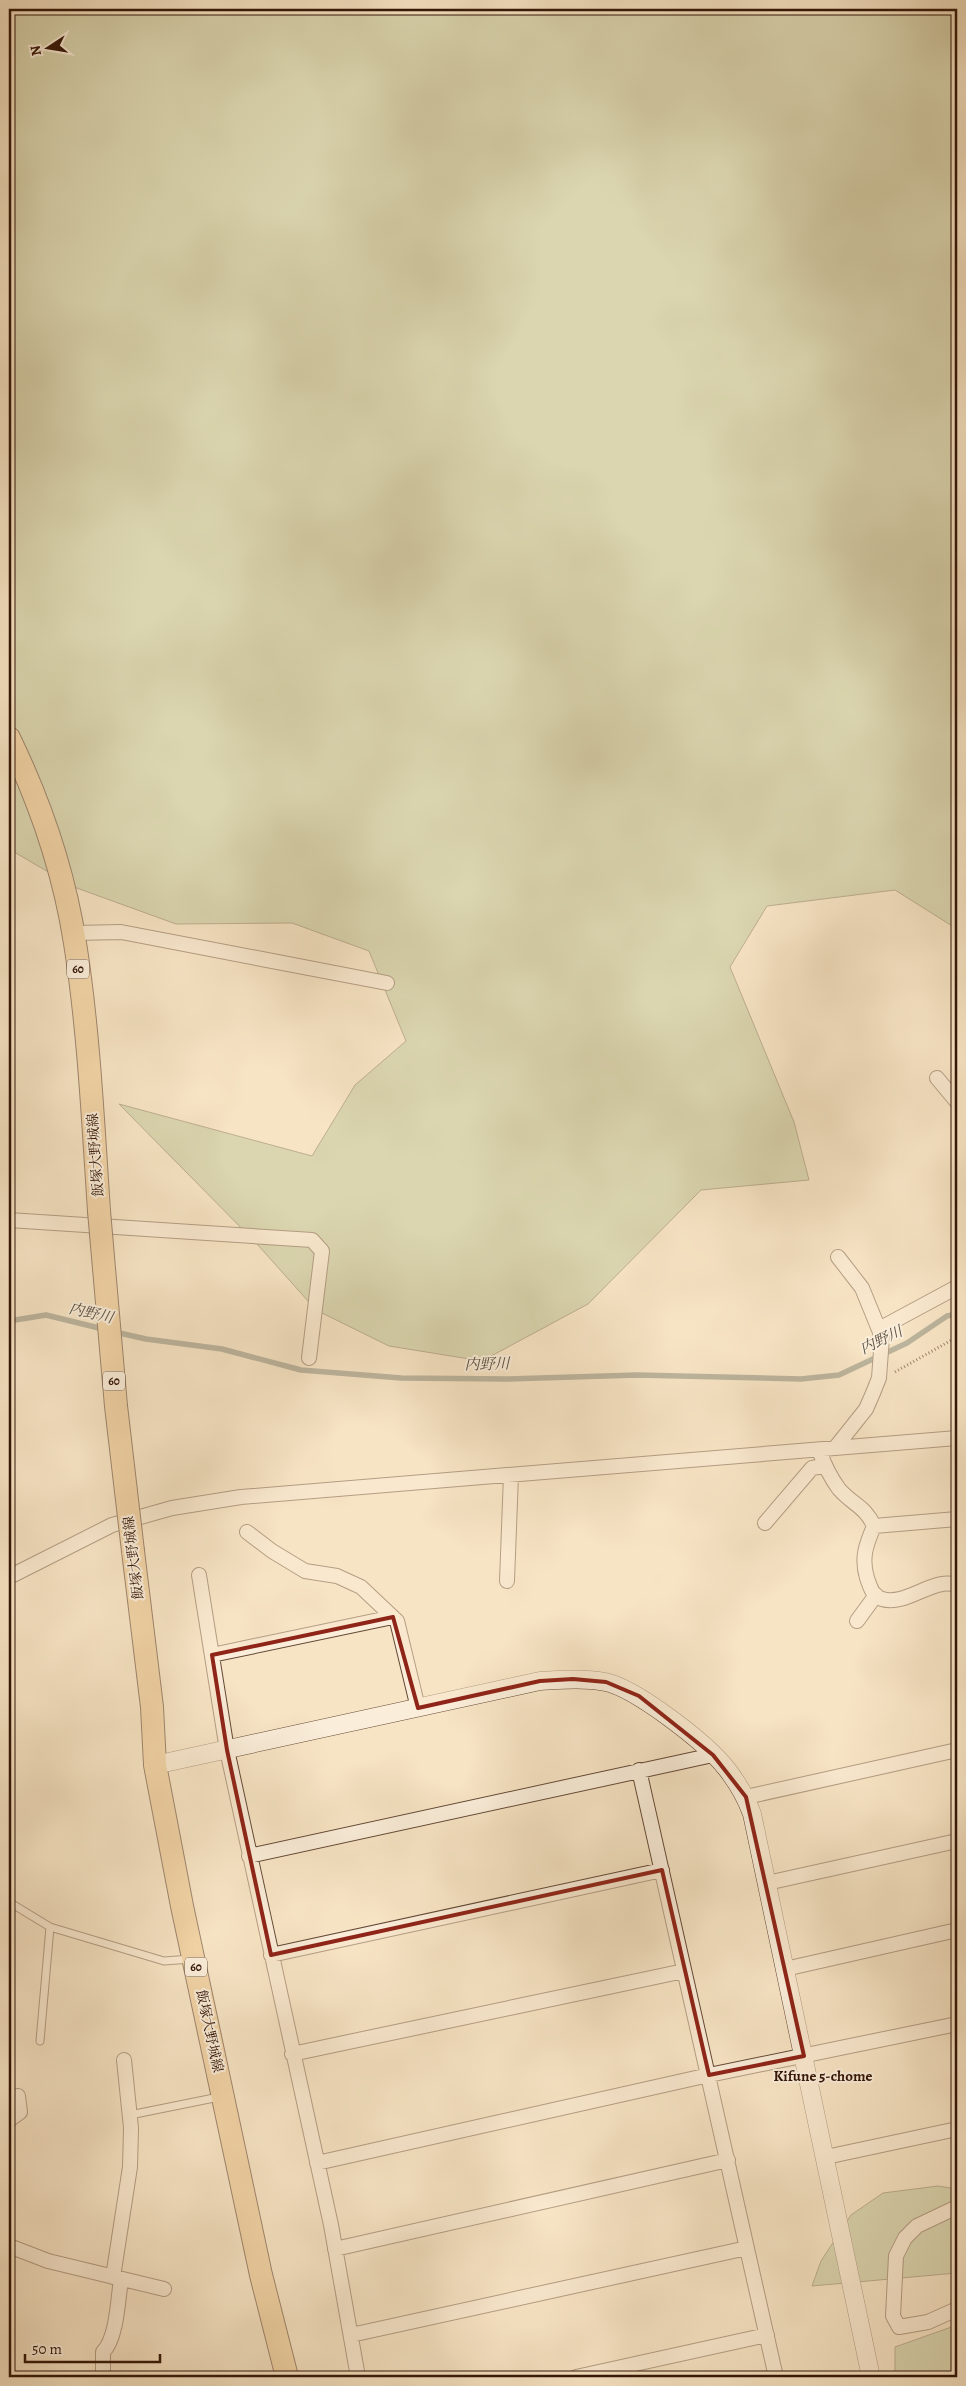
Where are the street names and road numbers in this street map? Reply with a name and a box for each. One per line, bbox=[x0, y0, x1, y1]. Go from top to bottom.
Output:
road number: 60 bbox=[67, 960, 89, 979]
street label: 飯塚大野城線 bbox=[83, 1112, 108, 1198]
road number: 60 bbox=[103, 1372, 125, 1390]
street label: 飯塚大野城線 bbox=[119, 1515, 148, 1601]
road number: 60 bbox=[185, 1958, 207, 1976]
street label: 飯塚大野城線 bbox=[191, 1988, 228, 2074]

